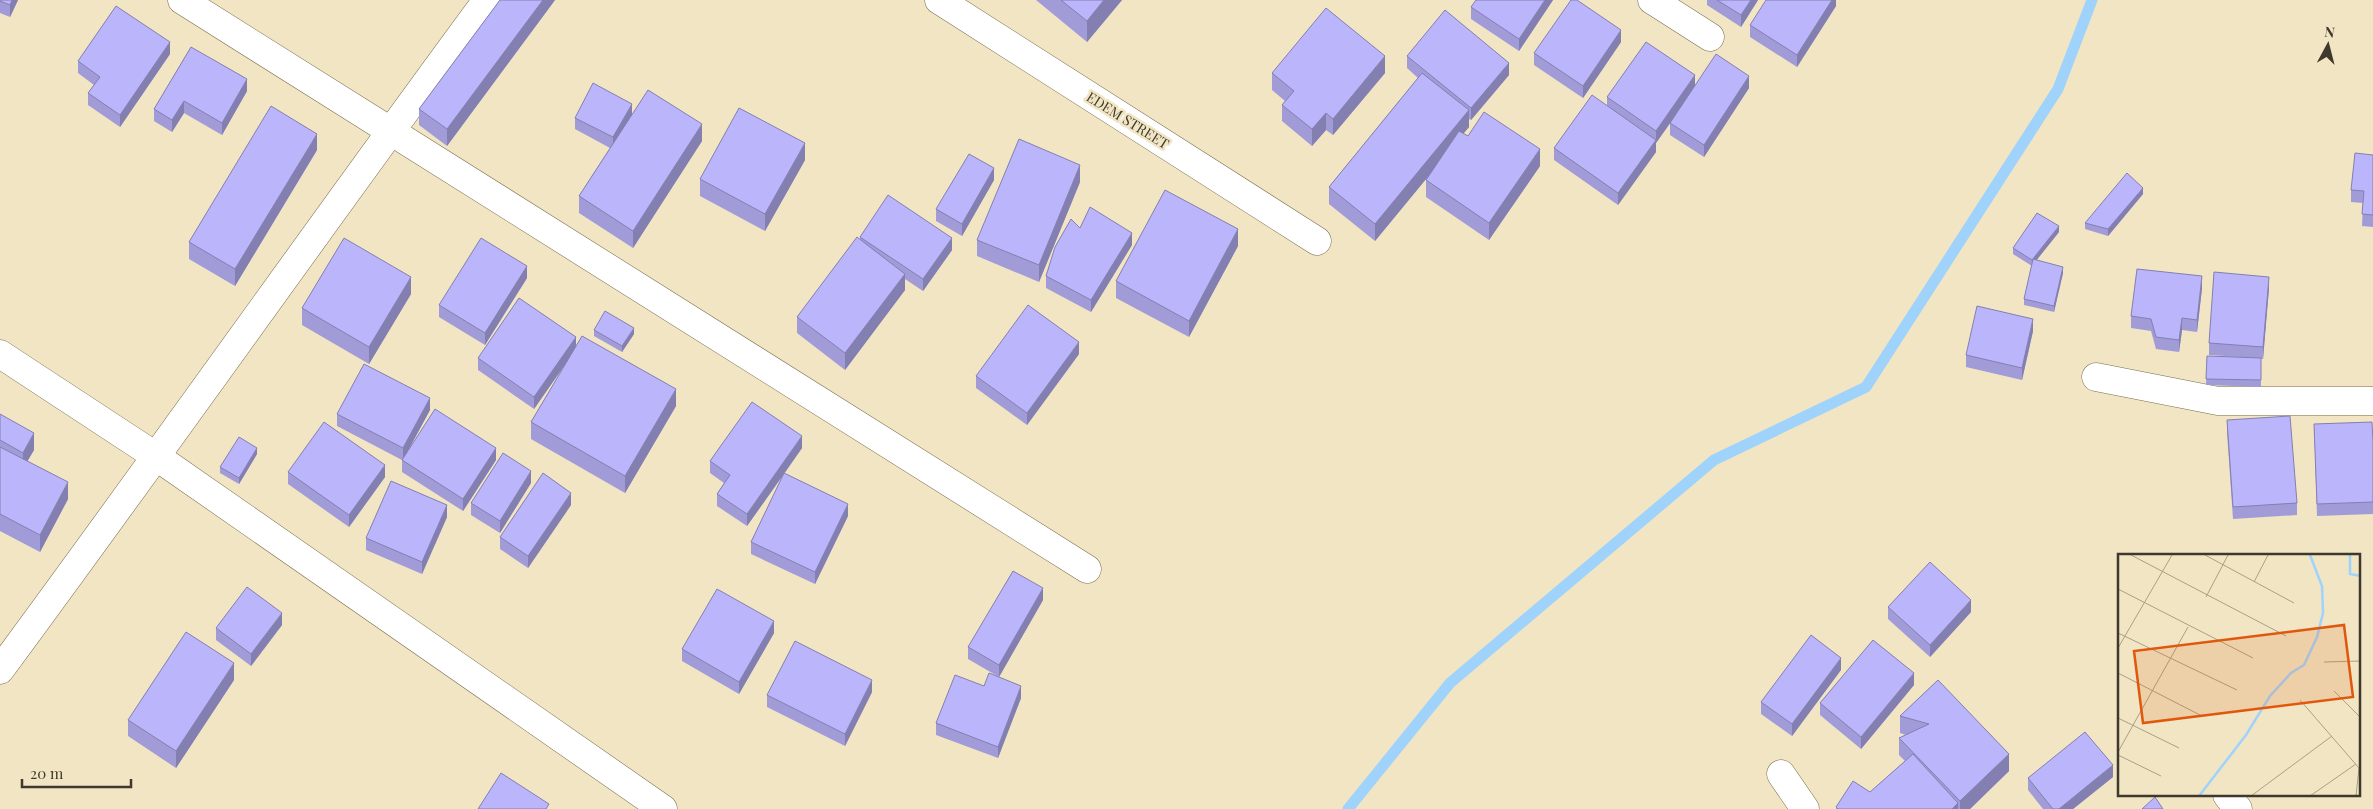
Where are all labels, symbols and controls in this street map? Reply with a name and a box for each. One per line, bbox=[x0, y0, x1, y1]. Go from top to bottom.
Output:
north arrow bbox=[2303, 20, 2353, 70]
text: N bbox=[2323, 22, 2336, 42]
street label: EDEM STREET bbox=[1083, 87, 1173, 153]
inset map bbox=[2118, 554, 2360, 796]
scale bar bbox=[22, 756, 131, 788]
text: 20 m bbox=[30, 763, 64, 783]

